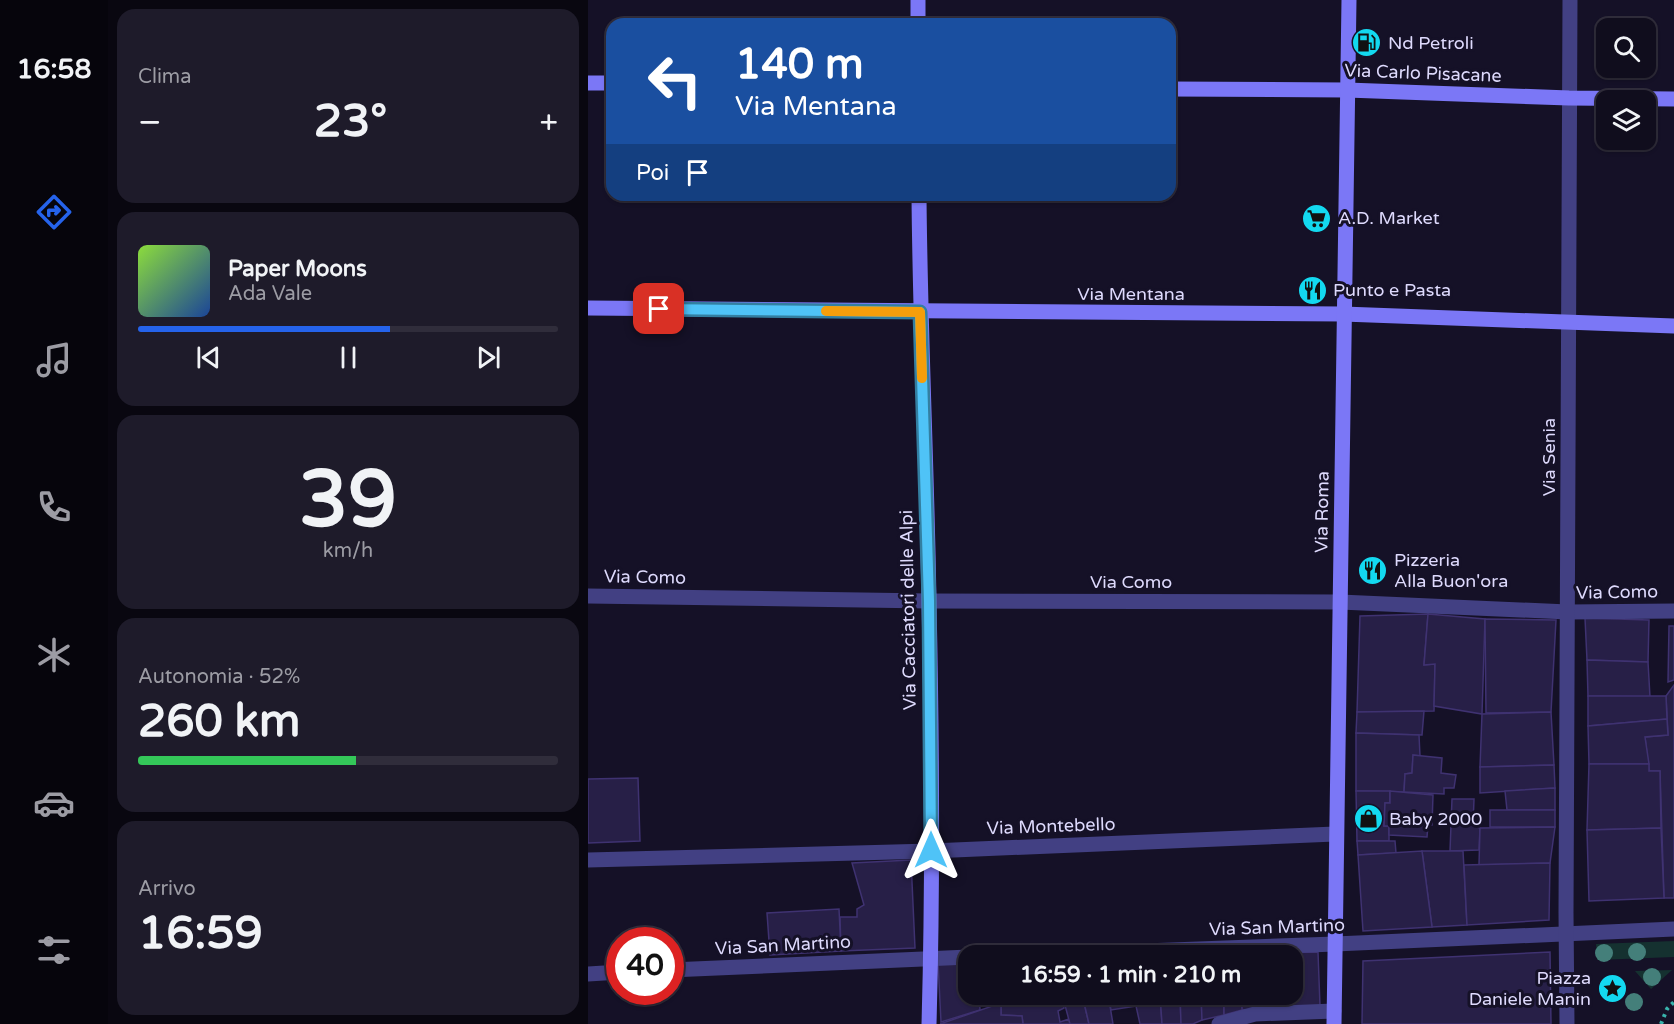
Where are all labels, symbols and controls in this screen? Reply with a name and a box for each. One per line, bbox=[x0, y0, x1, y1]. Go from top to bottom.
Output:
map controls bbox=[1596, 18, 1656, 150]
button: search bbox=[1596, 18, 1656, 78]
fuel station icon: Nd Petroli bbox=[1351, 27, 1383, 59]
place label: Nd Petroli bbox=[1388, 32, 1474, 54]
text: 140 m bbox=[735, 39, 864, 90]
icon: left bbox=[636, 42, 714, 120]
text: 16:58 bbox=[17, 53, 91, 86]
street label: Via Carlo Pisacane bbox=[1344, 59, 1502, 87]
text: Clima bbox=[138, 65, 191, 89]
text: Via Mentana bbox=[735, 90, 897, 123]
button: layers bbox=[1596, 90, 1656, 150]
text: 23° bbox=[314, 95, 387, 149]
text: − bbox=[138, 103, 162, 142]
text: + bbox=[539, 103, 558, 142]
icon: arrive bbox=[681, 156, 714, 189]
text: Poi bbox=[636, 160, 669, 186]
icon: directions bbox=[33, 191, 75, 233]
supermarket icon: A.D. Market bbox=[1301, 202, 1333, 234]
place label: A.D. Market bbox=[1338, 207, 1440, 229]
text: Paper Moons bbox=[228, 256, 367, 282]
restaurant icon: Punto e Pasta bbox=[1296, 274, 1328, 306]
place label: Punto e Pasta bbox=[1333, 279, 1451, 301]
text: Ada Vale bbox=[228, 282, 312, 306]
pin bbox=[633, 283, 684, 334]
street label: Via Mentana bbox=[1077, 283, 1185, 305]
icon: arrive bbox=[642, 292, 675, 325]
icon: music bbox=[33, 339, 75, 381]
icon: previous bbox=[192, 341, 225, 374]
icon: pause bbox=[332, 341, 365, 374]
icon: next bbox=[472, 341, 505, 374]
street label: Via Senia bbox=[1538, 418, 1560, 496]
text: 39 bbox=[299, 453, 397, 547]
street label: Via Roma bbox=[1310, 471, 1334, 553]
icon: phone bbox=[33, 486, 75, 528]
street label: Via Cacciatori delle Alpi bbox=[895, 510, 921, 710]
text: km/h bbox=[323, 539, 373, 563]
place label: Pizzeria Alla Buon'ora bbox=[1394, 549, 1508, 592]
restaurant icon: Pizzeria Alla Buon'ora bbox=[1357, 554, 1389, 586]
street label: Via Como bbox=[604, 565, 686, 589]
street label: Via Como bbox=[1090, 571, 1172, 593]
street label: Via Como bbox=[1576, 580, 1658, 604]
icon: climate bbox=[33, 634, 75, 676]
text: Autonomia · 52% bbox=[138, 665, 300, 689]
text: 260 km bbox=[138, 695, 300, 749]
icon: car bbox=[33, 782, 75, 824]
shop icon: Baby 2000 bbox=[1352, 803, 1384, 835]
place label: Baby 2000 bbox=[1389, 808, 1482, 830]
street label: Via Montebello bbox=[986, 813, 1116, 839]
position arrow bbox=[899, 818, 963, 882]
text: Arrivo bbox=[138, 877, 196, 901]
text: 16:59 bbox=[138, 907, 263, 961]
street label: Via San Martino bbox=[1209, 914, 1345, 940]
speed limit sign: 40 bbox=[606, 927, 684, 1005]
icon: filters bbox=[33, 929, 75, 971]
street label: Via San Martino bbox=[714, 930, 852, 960]
text: 16:59 · 1 min · 210 m bbox=[1020, 962, 1241, 988]
place label: Piazza Daniele Manin bbox=[1469, 967, 1591, 1010]
place icon: Piazza Daniele Manin bbox=[1596, 972, 1628, 1004]

